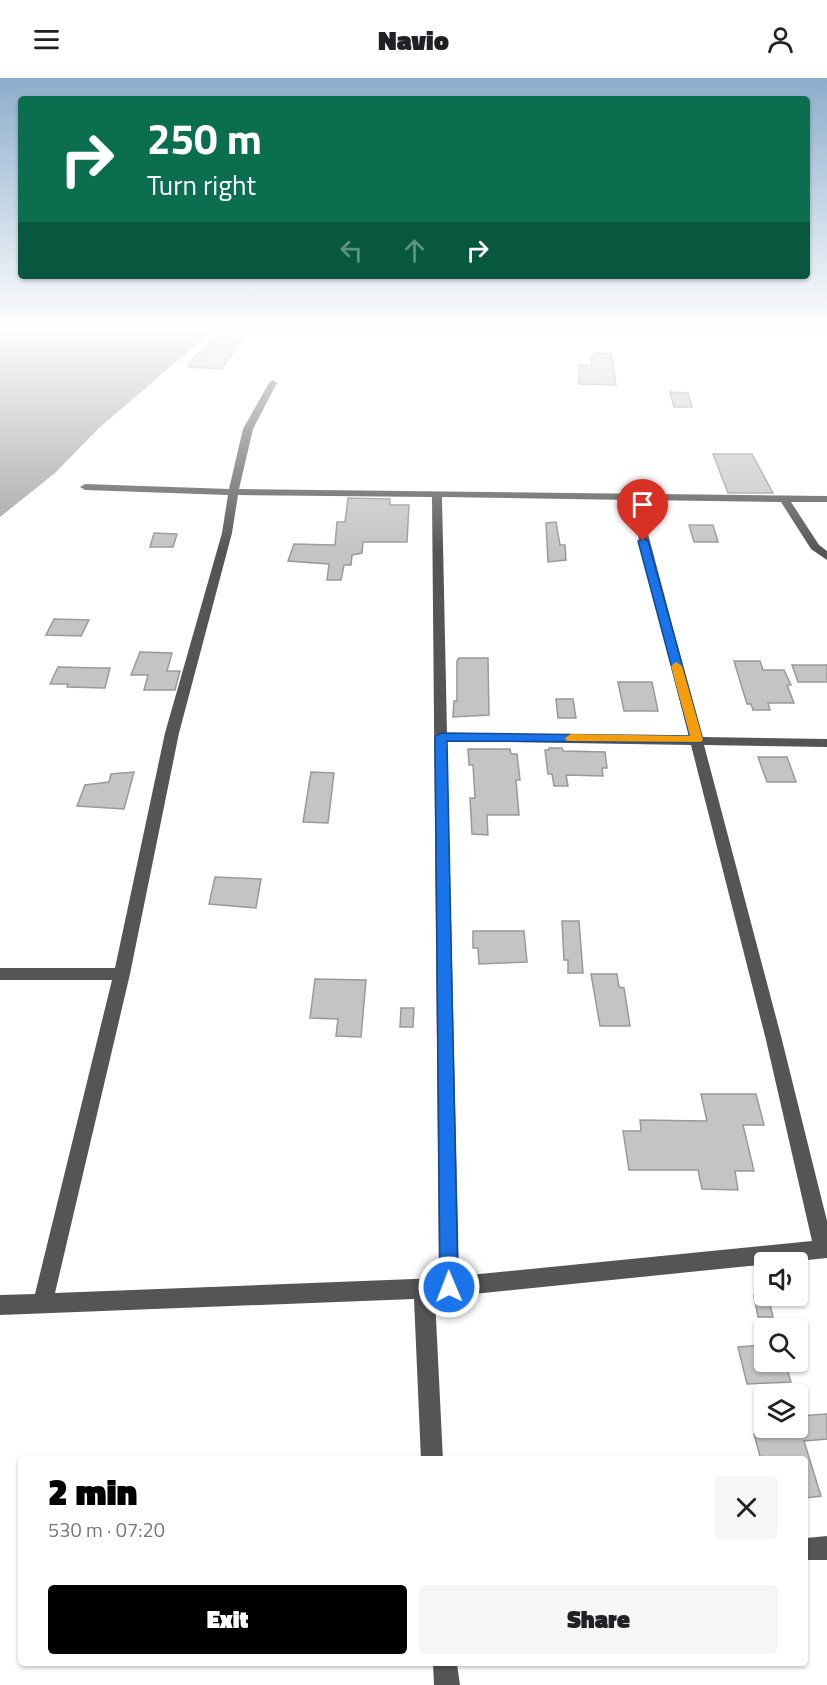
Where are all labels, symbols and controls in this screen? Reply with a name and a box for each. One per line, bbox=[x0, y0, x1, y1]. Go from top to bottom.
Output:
text: Navio bbox=[378, 19, 449, 60]
icon: menu bbox=[30, 23, 63, 56]
icon: person bbox=[764, 23, 797, 56]
text: 250 m bbox=[147, 106, 262, 170]
icon: right bbox=[48, 120, 126, 198]
text: Turn right bbox=[147, 164, 256, 205]
icon: left bbox=[335, 234, 368, 267]
icon: ahead bbox=[398, 234, 431, 267]
icon: right bbox=[461, 234, 494, 267]
pin bbox=[617, 479, 668, 541]
icon: arrive bbox=[626, 488, 659, 521]
map controls bbox=[754, 1252, 808, 1438]
button: sound bbox=[754, 1252, 808, 1306]
position arrow bbox=[417, 1255, 481, 1319]
button: search bbox=[754, 1318, 808, 1372]
button: layers bbox=[754, 1384, 808, 1438]
text: 2 min bbox=[48, 1464, 137, 1519]
button: close bbox=[715, 1476, 778, 1539]
text: 530 m · 07:20 bbox=[48, 1514, 165, 1545]
button: Exit bbox=[48, 1585, 407, 1654]
button: Share bbox=[419, 1585, 778, 1654]

